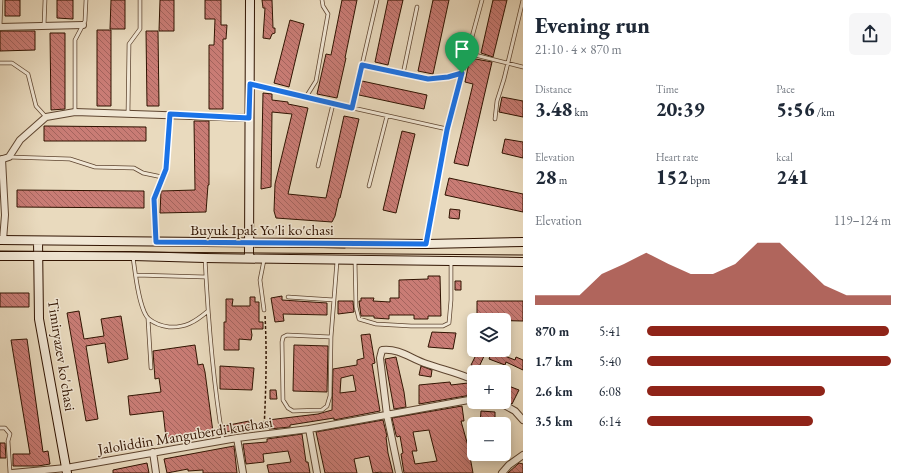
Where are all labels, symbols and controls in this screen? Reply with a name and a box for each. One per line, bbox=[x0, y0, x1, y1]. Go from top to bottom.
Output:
text: Evening run bbox=[535, 11, 650, 40]
button: share bbox=[849, 13, 891, 55]
pin bbox=[445, 32, 479, 73]
icon: arrive bbox=[451, 38, 473, 60]
text: 21:10 · 4 × 870 m bbox=[535, 41, 622, 58]
text: Distance bbox=[535, 82, 572, 96]
text: Time bbox=[656, 82, 679, 96]
text: Pace bbox=[776, 82, 795, 96]
text: 3.48 bbox=[535, 96, 572, 122]
text: 20:39 bbox=[656, 96, 705, 122]
text: 5:56 bbox=[776, 96, 815, 122]
text: km bbox=[572, 105, 588, 119]
text: /km bbox=[815, 105, 835, 119]
text: Elevation bbox=[535, 150, 575, 164]
text: Heart rate bbox=[656, 150, 698, 164]
text: kcal bbox=[776, 150, 793, 164]
text: 28 bbox=[535, 164, 557, 190]
text: 152 bbox=[656, 164, 688, 190]
text: 241 bbox=[776, 164, 809, 190]
text: m bbox=[557, 173, 567, 187]
text: bpm bbox=[688, 173, 710, 187]
text: Elevation bbox=[535, 212, 582, 229]
text: 119–124 m bbox=[834, 212, 891, 229]
street label: Buyuk Ipak Yo'li ko'chasi bbox=[190, 220, 334, 239]
street label: Timiryazev ko'chasi bbox=[44, 298, 80, 413]
map controls bbox=[467, 313, 511, 461]
button: layers bbox=[467, 313, 511, 357]
text: 870 m bbox=[535, 323, 569, 340]
text: 5:41 bbox=[599, 323, 621, 340]
text: 1.7 km bbox=[535, 353, 573, 370]
text: 5:40 bbox=[599, 353, 621, 370]
button: + bbox=[467, 365, 511, 409]
text: 2.6 km bbox=[535, 383, 573, 400]
text: 6:08 bbox=[599, 383, 621, 400]
street label: Jaloliddin Manguberdi kuchasi bbox=[94, 412, 274, 459]
text: 3.5 km bbox=[535, 413, 573, 430]
text: 6:14 bbox=[599, 413, 621, 430]
button: − bbox=[467, 417, 511, 461]

